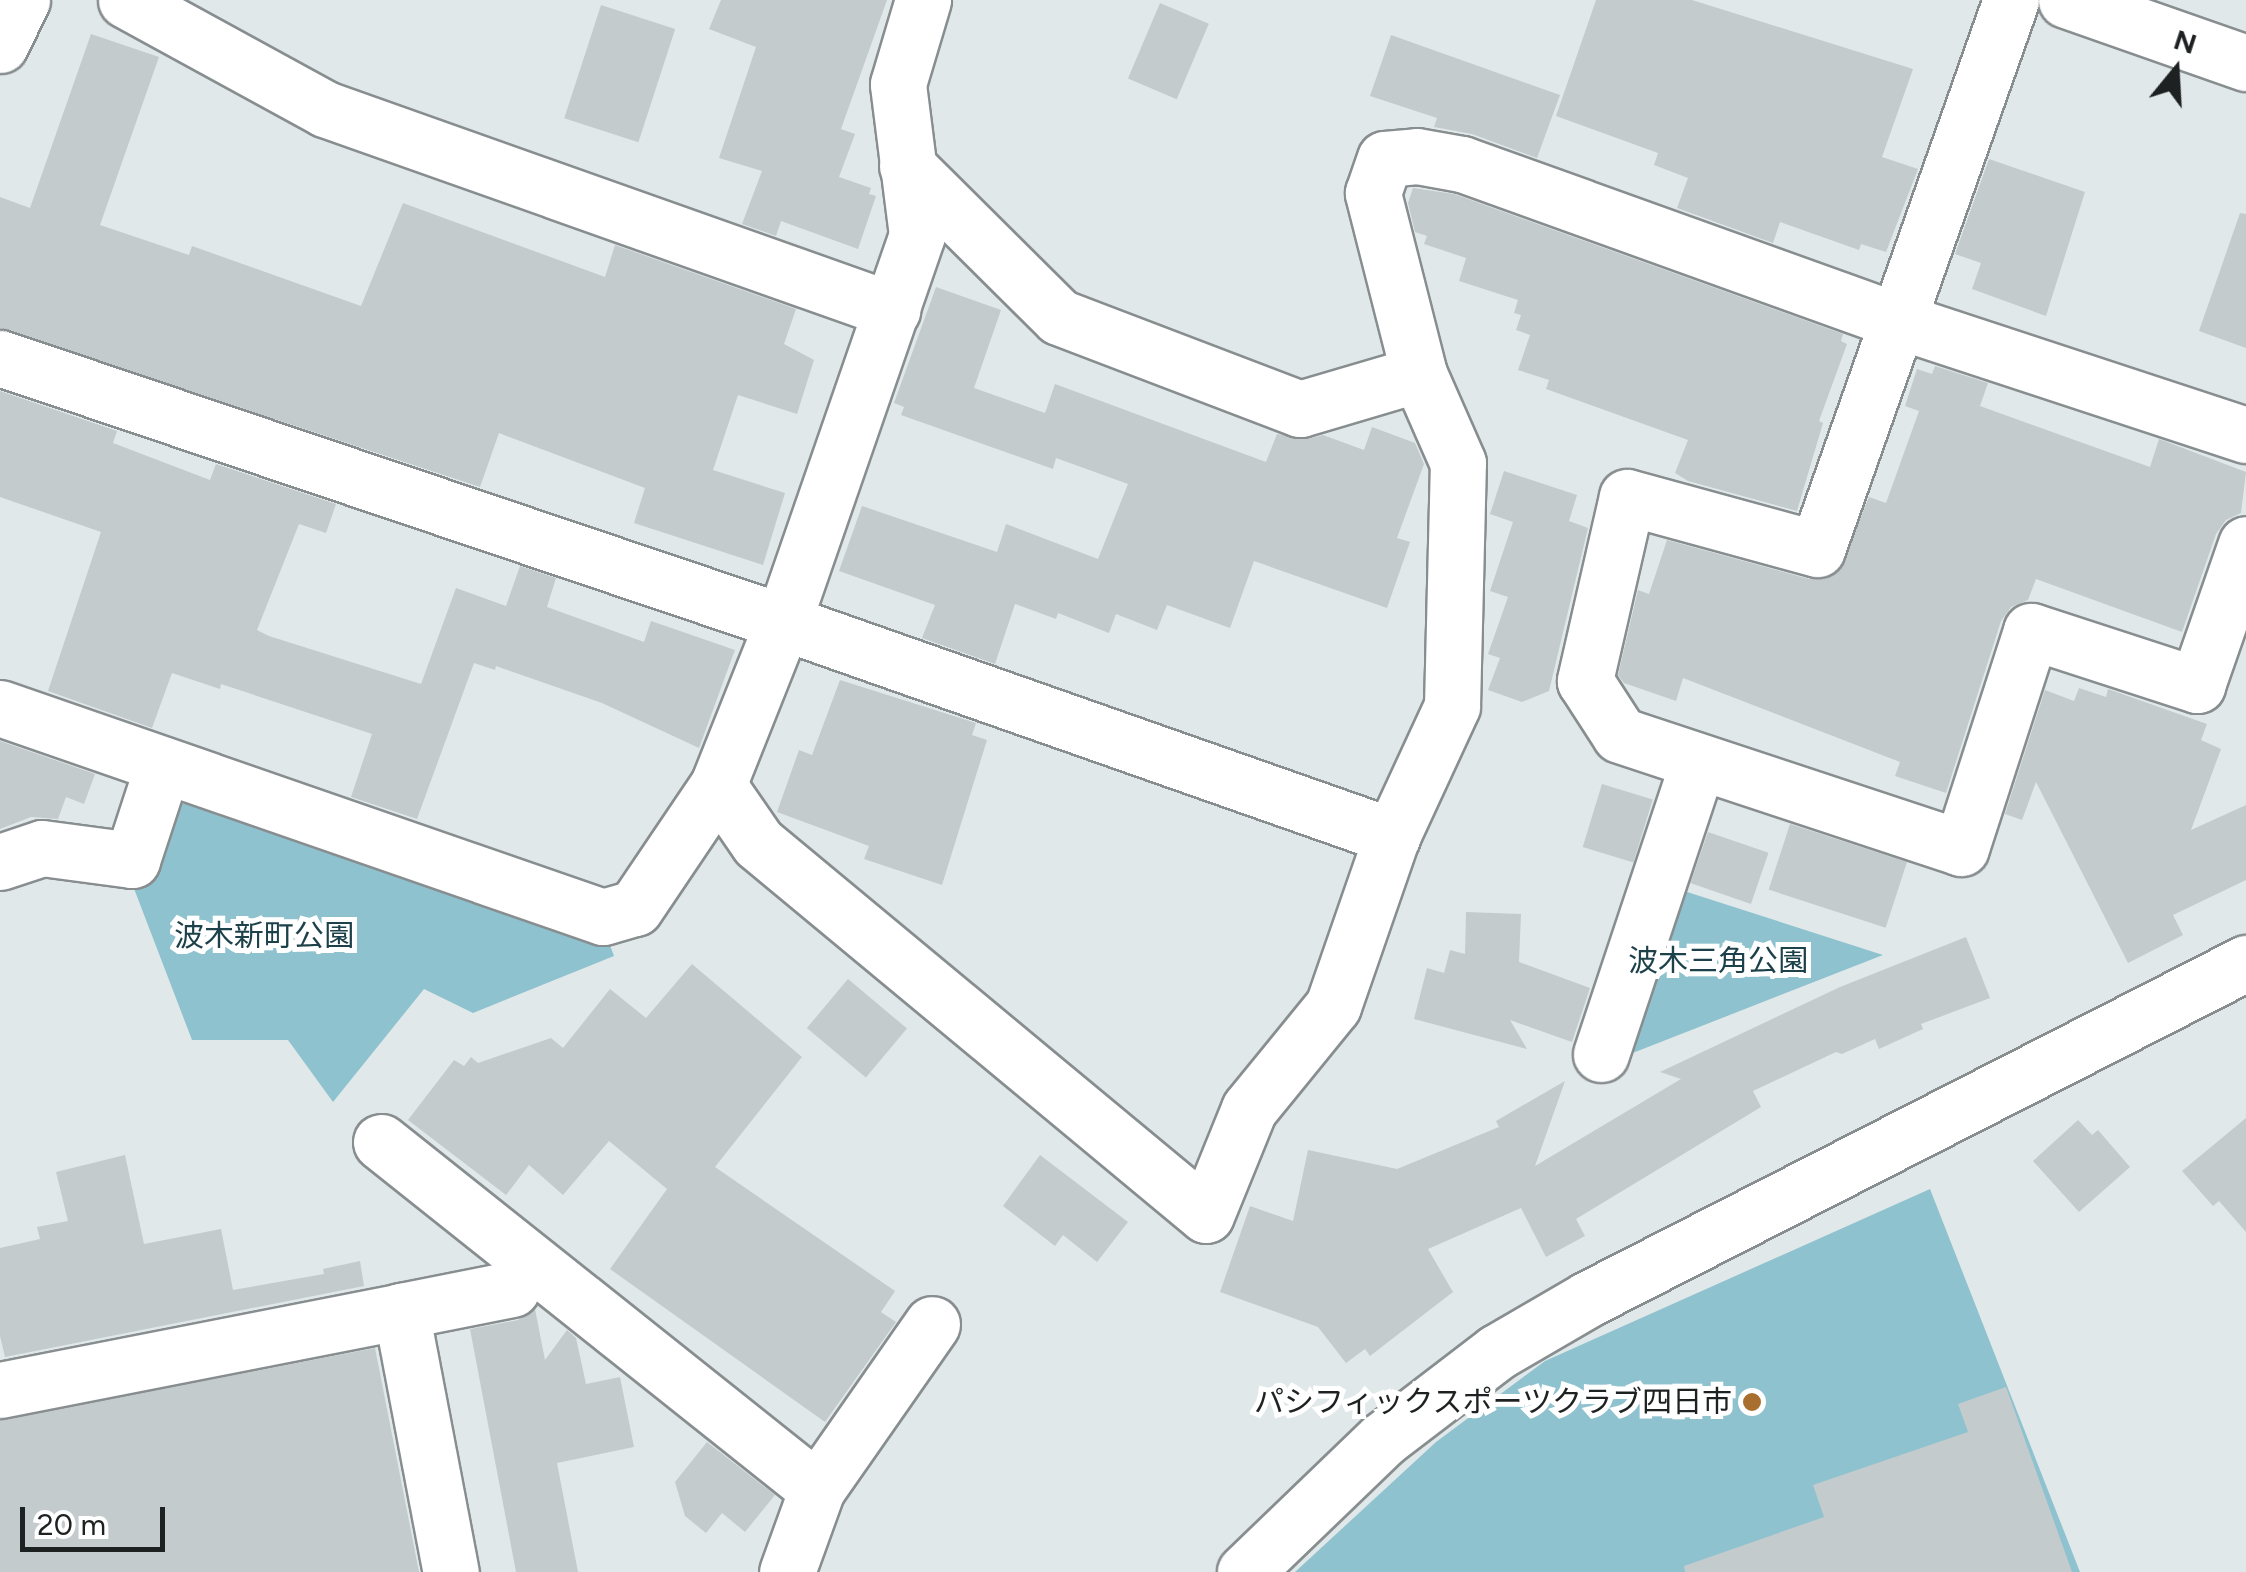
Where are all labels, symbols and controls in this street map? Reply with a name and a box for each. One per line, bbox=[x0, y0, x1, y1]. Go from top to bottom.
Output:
north arrow bbox=[2126, 20, 2226, 120]
text: N bbox=[2170, 22, 2201, 61]
park label: 波木新町公園 bbox=[174, 918, 354, 954]
park label: 波木三角公園 bbox=[1628, 943, 1808, 979]
place label: パシフィックスポーツクラブ四日市 bbox=[1252, 1384, 1732, 1420]
marker: パシフィックスポーツクラブ四日市 bbox=[1741, 1391, 1763, 1413]
scale bar bbox=[25, 1487, 170, 1549]
text: 20 m bbox=[37, 1506, 106, 1543]

